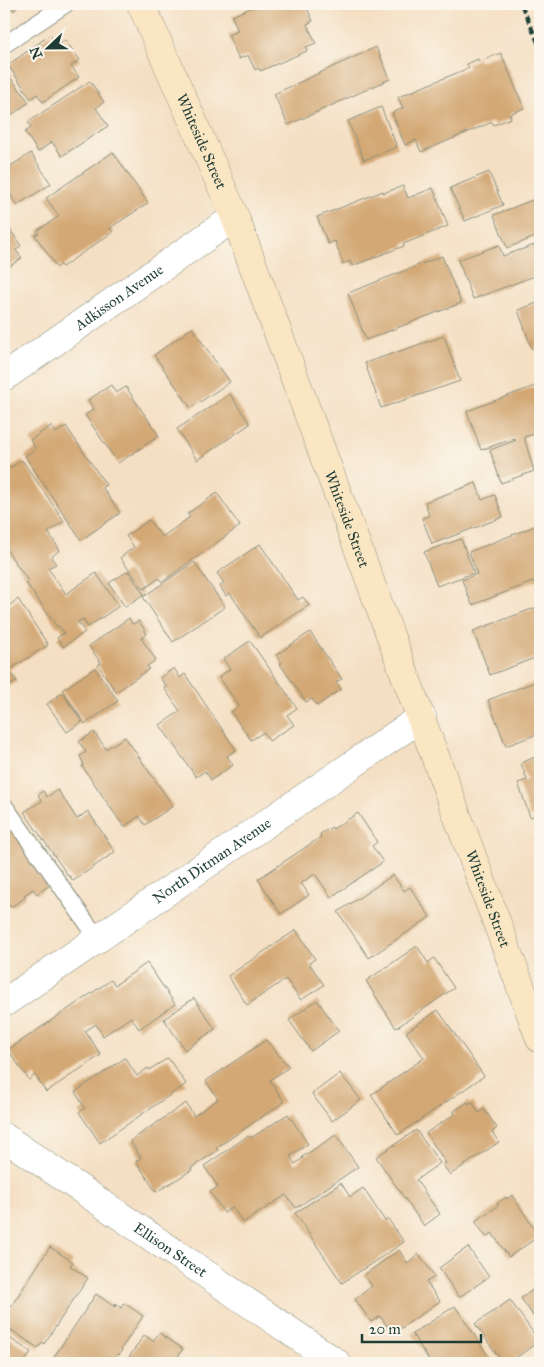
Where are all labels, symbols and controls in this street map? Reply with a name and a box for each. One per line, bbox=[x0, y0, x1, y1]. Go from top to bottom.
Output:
north arrow bbox=[22, 22, 72, 72]
text: N bbox=[26, 44, 47, 61]
street label: Whiteside Street bbox=[173, 91, 231, 192]
street label: Adkisson Avenue bbox=[70, 260, 167, 335]
street label: Whiteside Street bbox=[321, 468, 374, 571]
street label: North Ditman Avenue bbox=[149, 814, 275, 907]
street label: Whiteside Street bbox=[462, 848, 514, 950]
street label: Ellison Street bbox=[130, 1219, 211, 1282]
scale bar bbox=[362, 1312, 480, 1344]
text: 20 m bbox=[369, 1320, 401, 1338]

